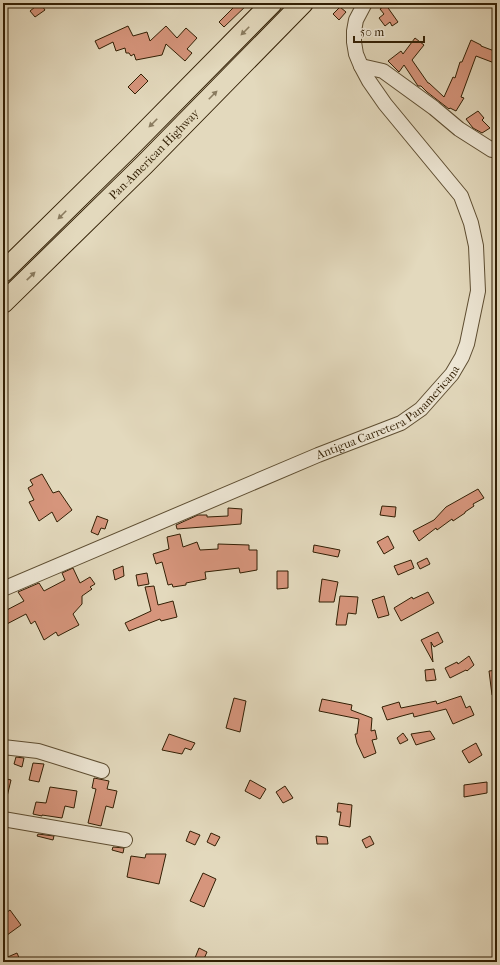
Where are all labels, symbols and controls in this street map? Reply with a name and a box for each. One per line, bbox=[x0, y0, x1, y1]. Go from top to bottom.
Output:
scale bar bbox=[354, 18, 424, 44]
text: 50 m bbox=[360, 25, 384, 39]
one-way arrow bbox=[240, 26, 250, 36]
one-way arrow bbox=[208, 90, 218, 100]
street label: Pan-American Highway bbox=[106, 106, 202, 202]
one-way arrow bbox=[149, 118, 158, 128]
one-way arrow bbox=[57, 210, 66, 220]
one-way arrow bbox=[26, 271, 36, 281]
street label: Antigua Carretera Panamericana bbox=[313, 363, 463, 462]

